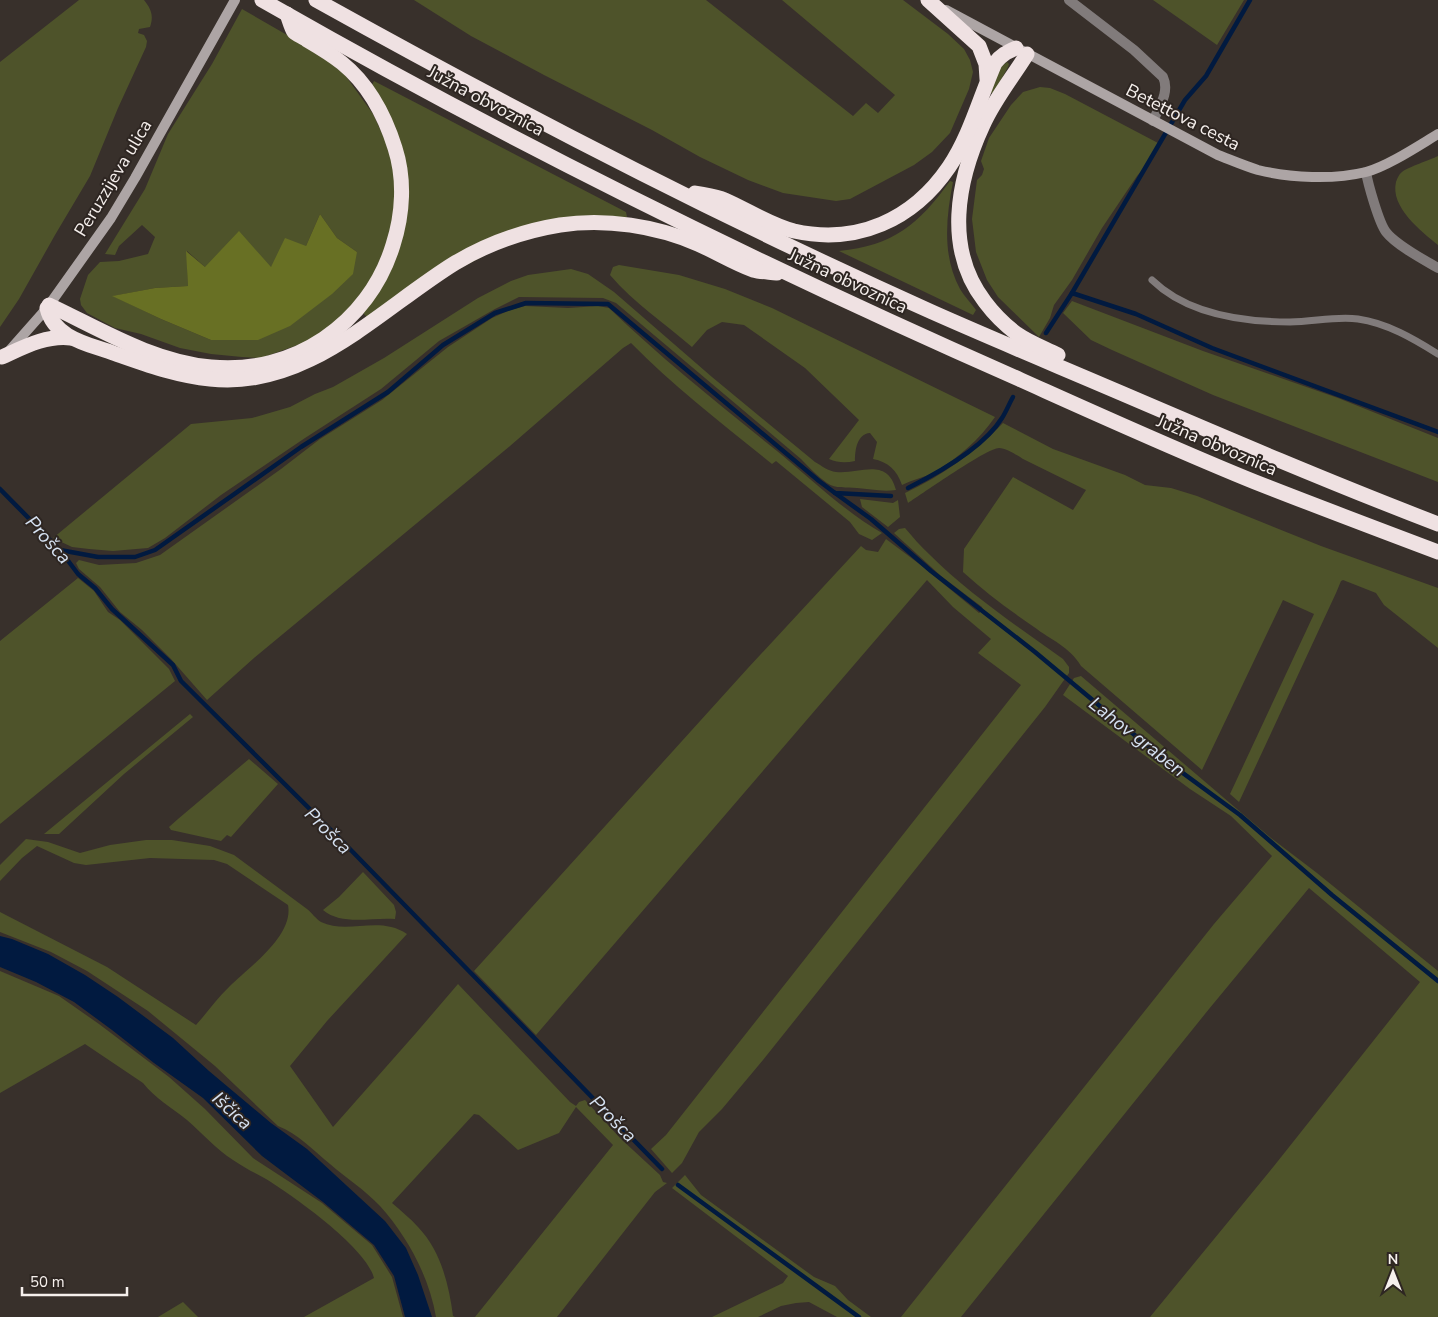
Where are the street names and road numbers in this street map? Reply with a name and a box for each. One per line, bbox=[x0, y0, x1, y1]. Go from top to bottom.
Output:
street label: Južna obvoznica bbox=[423, 60, 548, 142]
street label: Betettova cesta bbox=[1122, 78, 1244, 156]
street label: Peruzzijeva ulica bbox=[69, 115, 157, 241]
street label: Južna obvoznica bbox=[784, 243, 911, 319]
street label: Južna obvoznica bbox=[1152, 408, 1281, 481]

